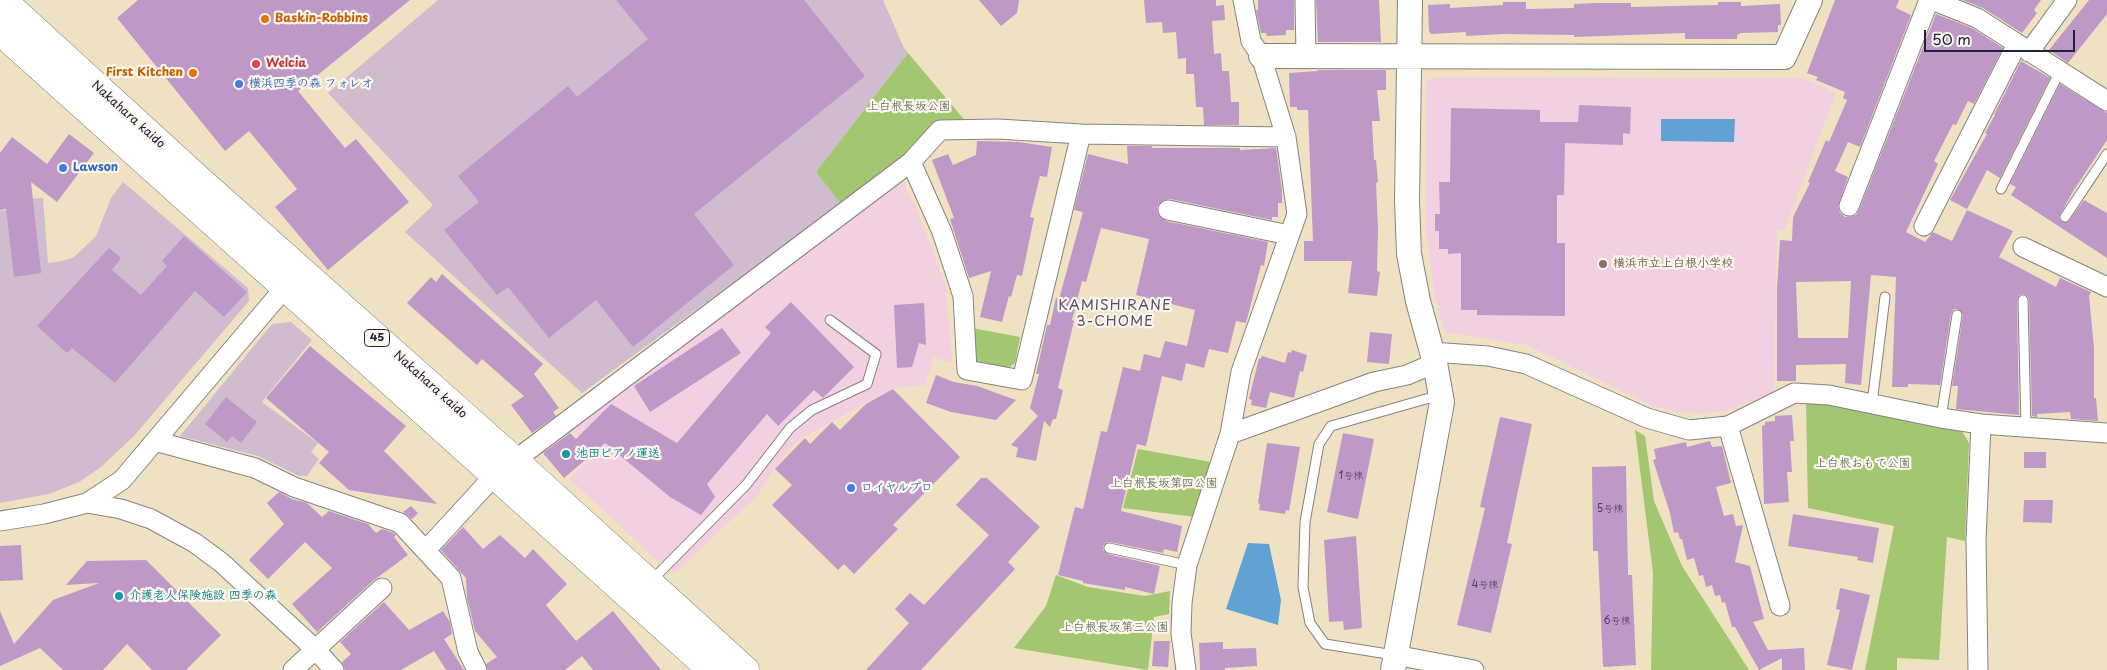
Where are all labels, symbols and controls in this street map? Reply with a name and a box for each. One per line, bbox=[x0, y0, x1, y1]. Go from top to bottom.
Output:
place label: Baskin-Robbins bbox=[275, 12, 368, 26]
marker: Baskin-Robbins bbox=[259, 13, 271, 25]
scale bar bbox=[1927, 20, 2078, 52]
text: 50 m bbox=[1932, 27, 1971, 50]
place label: Welcia bbox=[266, 57, 307, 71]
marker: Welcia bbox=[250, 58, 262, 70]
place label: First Kitchen bbox=[106, 66, 183, 80]
marker: First Kitchen bbox=[187, 67, 199, 79]
place label: 横浜四季の森 フォレオ bbox=[249, 77, 373, 91]
street label: Nakahara kaido bbox=[88, 78, 168, 152]
marker: 横浜四季の森 フォレオ bbox=[233, 78, 245, 90]
park label: 上白根長坂公園 bbox=[867, 100, 951, 114]
place label: Lawson bbox=[73, 161, 118, 175]
marker: Lawson bbox=[57, 162, 69, 174]
place label: 横浜市立上白根小学校 bbox=[1613, 257, 1733, 271]
marker: 横浜市立上白根小学校 bbox=[1597, 258, 1609, 270]
district label: KAMISHIRANE 3-CHOME bbox=[1057, 298, 1173, 331]
road number: 45 bbox=[364, 329, 390, 346]
street label: Nakahara kaido bbox=[390, 348, 470, 422]
place label: 池田ピアノ運送 bbox=[576, 447, 660, 461]
marker: 池田ピアノ運送 bbox=[560, 448, 572, 460]
park label: 上白根おもて公園 bbox=[1815, 457, 1911, 471]
house number: 1号棟 bbox=[1339, 470, 1363, 482]
park label: 上白根長坂第四公園 bbox=[1110, 477, 1218, 491]
place label: ロイヤルプロ bbox=[861, 481, 933, 495]
marker: ロイヤルプロ bbox=[845, 482, 857, 494]
house number: 5号棟 bbox=[1597, 503, 1623, 515]
house number: 4号棟 bbox=[1472, 579, 1498, 591]
place label: 介護老人保険施設 四季の森 bbox=[129, 589, 277, 603]
marker: 介護老人保険施設 四季の森 bbox=[113, 590, 125, 602]
house number: 6号棟 bbox=[1603, 615, 1631, 627]
park label: 上白根長坂第三公園 bbox=[1061, 621, 1169, 635]

